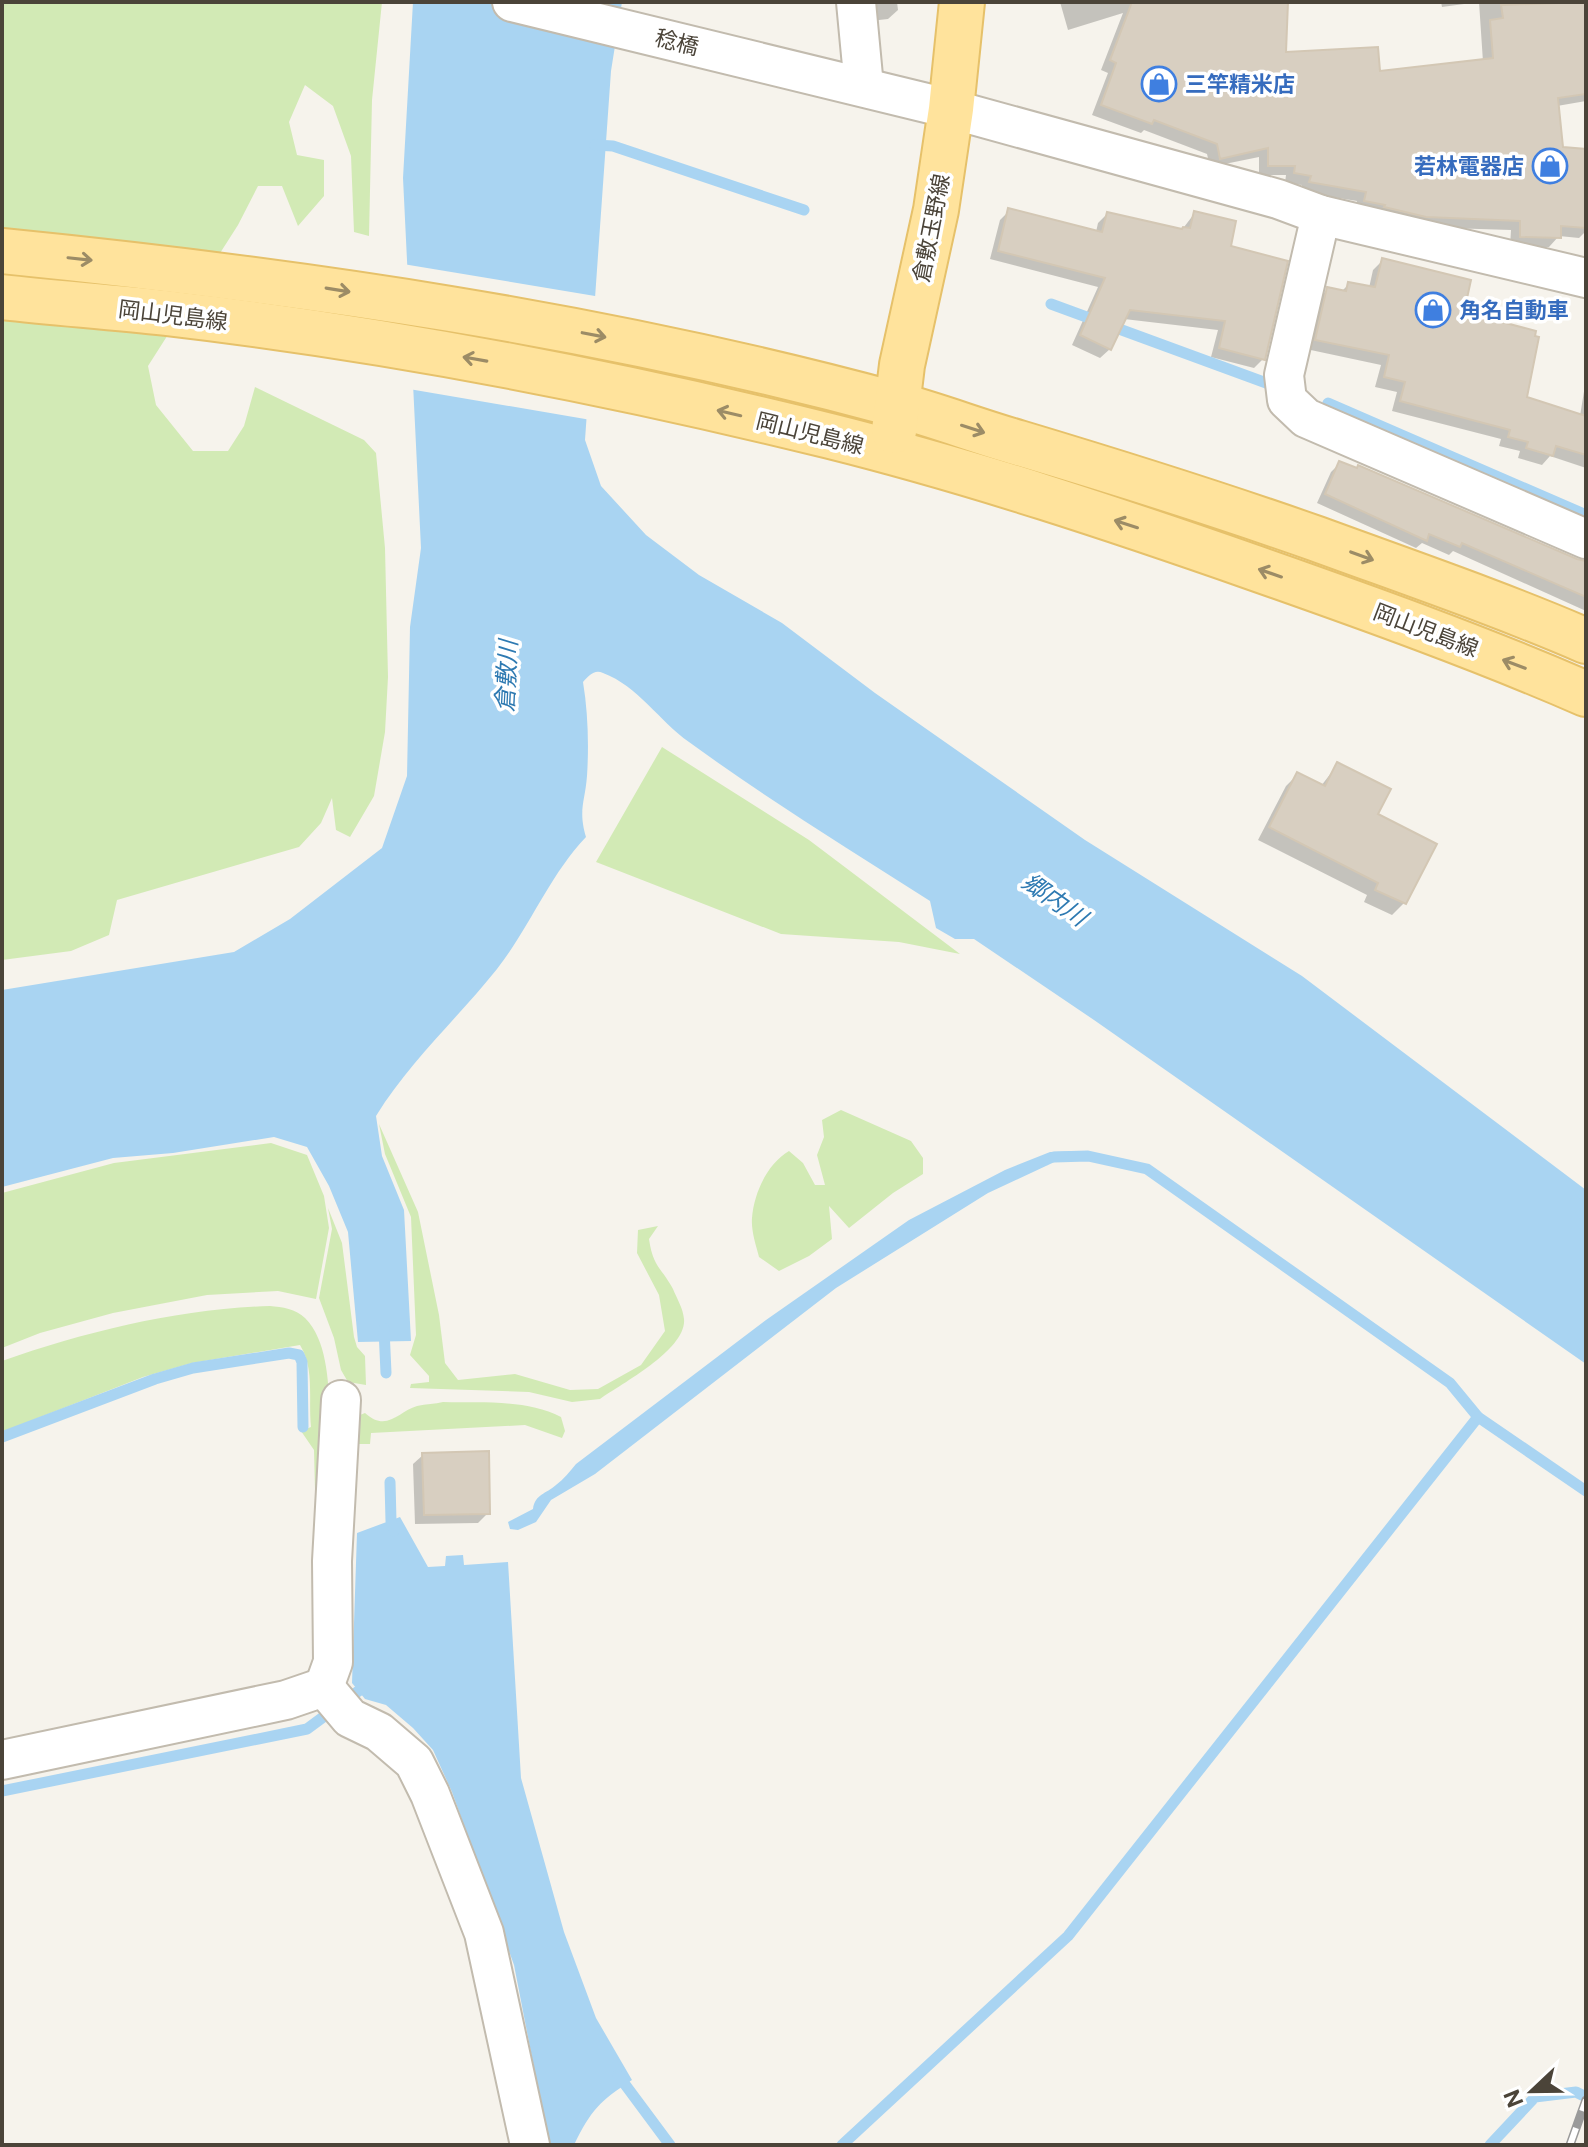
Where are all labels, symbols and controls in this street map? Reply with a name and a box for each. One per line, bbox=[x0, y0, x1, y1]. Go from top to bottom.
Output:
street label: 稔橋 bbox=[653, 24, 701, 60]
shop icon: 三竿精米店 bbox=[1140, 65, 1178, 103]
place label: 三竿精米店 bbox=[1185, 71, 1295, 97]
shop icon: 若林電器店 bbox=[1531, 147, 1569, 185]
place label: 若林電器店 bbox=[1414, 153, 1524, 179]
street label: 倉敷玉野線 bbox=[908, 172, 954, 284]
one-way arrow bbox=[66, 252, 93, 267]
one-way arrow bbox=[325, 283, 350, 298]
shop icon: 角名自動車 bbox=[1414, 291, 1452, 329]
street label: 岡山児島線 bbox=[117, 295, 229, 335]
place label: 角名自動車 bbox=[1459, 297, 1569, 323]
one-way arrow bbox=[581, 328, 606, 343]
one-way arrow bbox=[463, 351, 488, 366]
one-way arrow bbox=[717, 405, 743, 420]
street label: 岡山児島線 bbox=[753, 407, 867, 459]
one-way arrow bbox=[960, 422, 985, 437]
one-way arrow bbox=[1114, 516, 1139, 530]
one-way arrow bbox=[1349, 550, 1374, 564]
one-way arrow bbox=[1259, 565, 1283, 579]
street label: 岡山児島線 bbox=[1370, 598, 1482, 662]
water label: 倉敷川 bbox=[490, 636, 522, 713]
one-way arrow bbox=[1502, 656, 1527, 670]
water label: 郷内川 bbox=[1017, 867, 1095, 933]
north arrow bbox=[1492, 2051, 1572, 2131]
text: N bbox=[1498, 2086, 1529, 2111]

